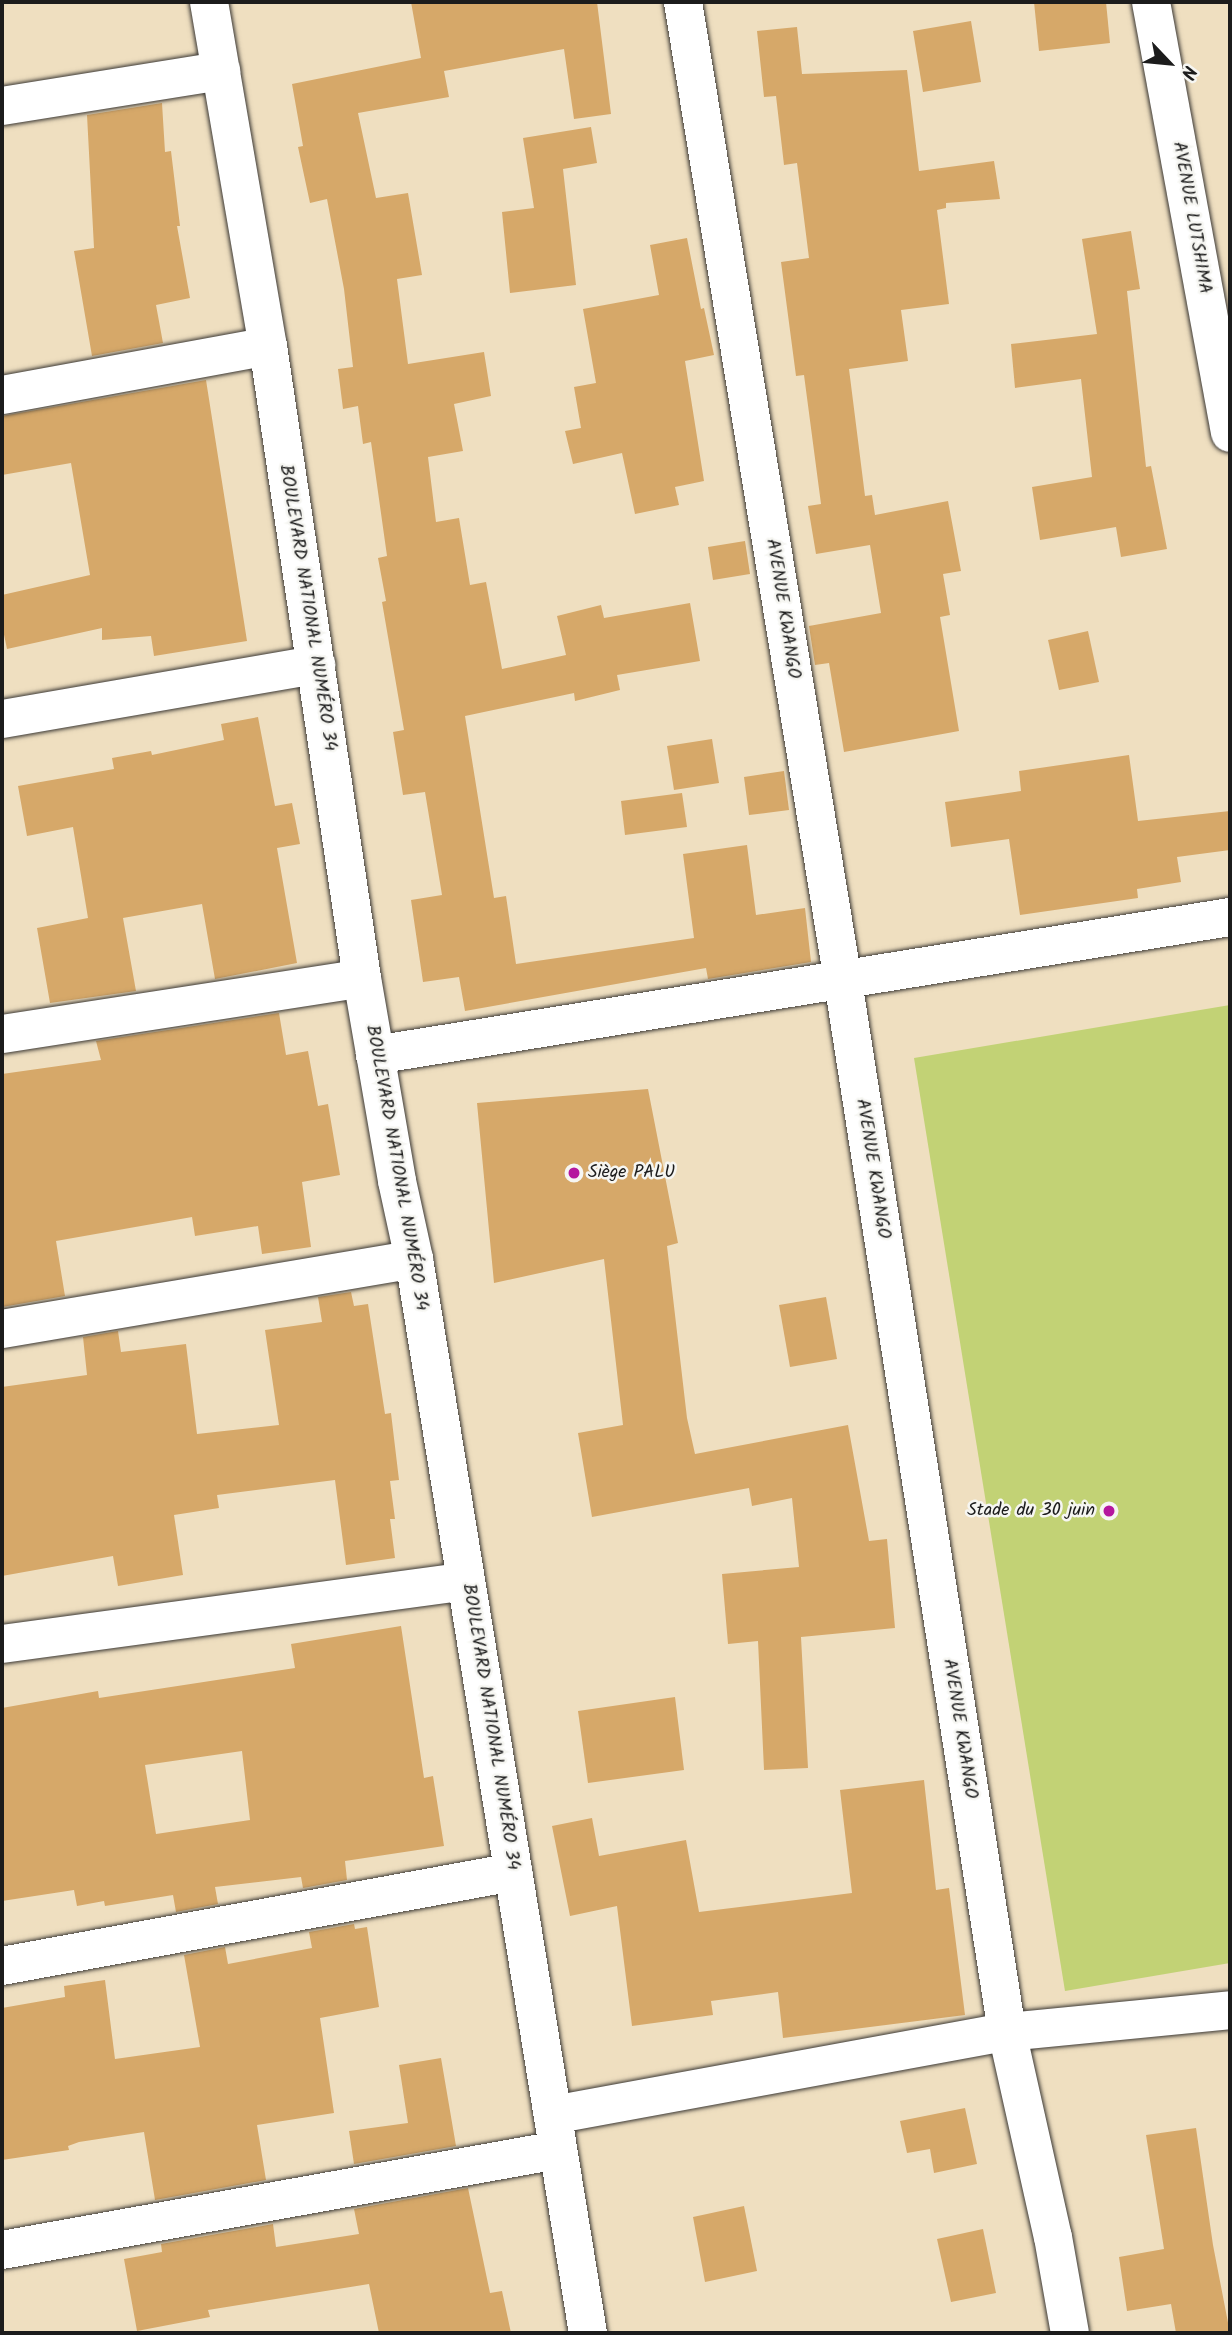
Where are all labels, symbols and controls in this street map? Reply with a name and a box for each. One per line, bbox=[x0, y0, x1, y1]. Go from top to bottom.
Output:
north arrow bbox=[1134, 28, 1204, 98]
text: N bbox=[1172, 60, 1204, 84]
street label: AVENUE LUTSHIMA bbox=[1167, 140, 1215, 296]
street label: BOULEVARD NATIONAL NUMÉRO 34 bbox=[274, 463, 340, 753]
street label: AVENUE KWANGO bbox=[760, 537, 804, 681]
street label: BOULEVARD NATIONAL NUMÉRO 34 bbox=[360, 1023, 432, 1313]
street label: AVENUE KWANGO bbox=[850, 1097, 894, 1241]
place label: Siège PALU bbox=[588, 1162, 675, 1184]
marker: Siège PALU bbox=[566, 1165, 582, 1181]
place label: Stade du 30 juin bbox=[967, 1500, 1095, 1522]
marker: Stade du 30 juin bbox=[1101, 1503, 1117, 1519]
street label: BOULEVARD NATIONAL NUMÉRO 34 bbox=[457, 1582, 523, 1872]
street label: AVENUE KWANGO bbox=[937, 1657, 981, 1801]

